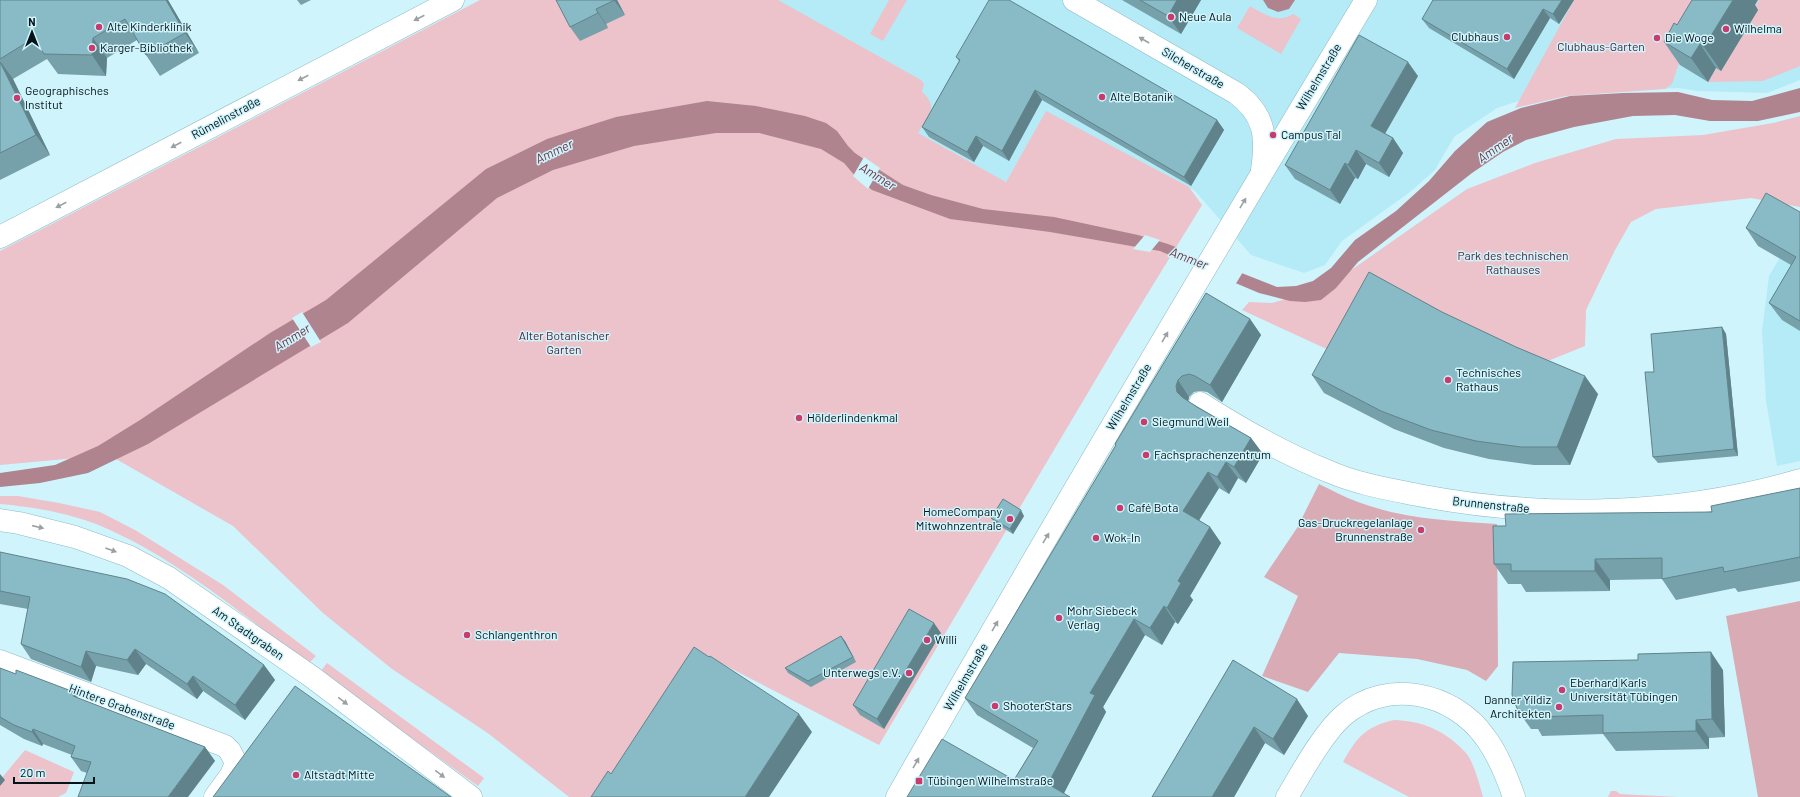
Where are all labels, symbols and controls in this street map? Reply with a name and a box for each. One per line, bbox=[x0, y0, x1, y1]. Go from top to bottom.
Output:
place label: Neue Aula bbox=[1179, 9, 1231, 23]
north arrow bbox=[12, 12, 52, 52]
marker: Neue Aula bbox=[1166, 12, 1176, 22]
text: N bbox=[28, 15, 36, 28]
one-way arrow bbox=[413, 15, 425, 21]
place label: Alte Kinderklinik bbox=[107, 19, 192, 33]
place label: Wilhelma bbox=[1734, 21, 1782, 35]
marker: Alte Kinderklinik bbox=[94, 22, 104, 32]
marker: Wilhelma bbox=[1721, 24, 1731, 34]
place label: Clubhaus bbox=[1451, 29, 1499, 43]
place label: Die Woge bbox=[1665, 30, 1714, 44]
marker: Clubhaus bbox=[1502, 32, 1512, 42]
marker: Die Woge bbox=[1652, 33, 1662, 43]
one-way arrow bbox=[1138, 37, 1150, 44]
park label: Clubhaus-Garten bbox=[1557, 39, 1645, 53]
place label: Karger-Bibliothek bbox=[100, 40, 192, 54]
street label: Wilhelmstraße bbox=[1293, 41, 1344, 112]
marker: Karger-Bibliothek bbox=[87, 43, 97, 53]
street label: Silcherstraße bbox=[1160, 44, 1227, 91]
one-way arrow bbox=[297, 74, 309, 81]
place label: Geographisches Institut bbox=[25, 83, 109, 111]
place label: Alte Botanik bbox=[1110, 89, 1173, 103]
marker: Alte Botanik bbox=[1097, 92, 1107, 102]
marker: Geographisches Institut bbox=[12, 93, 22, 103]
street label: Rümelinstraße bbox=[189, 93, 262, 141]
place label: Campus Tal bbox=[1281, 127, 1341, 141]
marker: Campus Tal bbox=[1268, 130, 1278, 140]
water label: Ammer bbox=[1474, 130, 1516, 166]
water label: Ammer bbox=[533, 135, 576, 167]
one-way arrow bbox=[170, 141, 182, 148]
water label: Ammer bbox=[857, 159, 899, 194]
one-way arrow bbox=[1239, 198, 1247, 208]
one-way arrow bbox=[55, 202, 67, 209]
water label: Ammer bbox=[1168, 243, 1211, 273]
park label: Park des technischen Rathauses bbox=[1457, 248, 1569, 276]
water label: Ammer bbox=[271, 319, 313, 354]
park label: Alter Botanischer Garten bbox=[519, 328, 610, 356]
one-way arrow bbox=[1161, 331, 1168, 343]
street label: Wilhelmstraße bbox=[1103, 361, 1154, 432]
place label: Technisches Rathaus bbox=[1456, 365, 1521, 393]
marker: Technisches Rathaus bbox=[1443, 375, 1453, 385]
place label: Hölderlindenkmal bbox=[807, 410, 898, 424]
marker: Hölderlindenkmal bbox=[794, 413, 804, 423]
place label: Siegmund Weil bbox=[1152, 414, 1229, 428]
marker: Siegmund Weil bbox=[1139, 417, 1149, 427]
place label: Fachsprachenzentrum bbox=[1154, 447, 1271, 461]
marker: Fachsprachenzentrum bbox=[1141, 450, 1151, 460]
street label: Brunnenstraße bbox=[1452, 493, 1530, 515]
place label: Café Bota bbox=[1128, 500, 1178, 514]
marker: Café Bota bbox=[1115, 503, 1125, 513]
place label: HomeCompany Mitwohnzentrale bbox=[916, 504, 1002, 532]
marker: HomeCompany Mitwohnzentrale bbox=[1005, 514, 1015, 524]
place label: Gas-Druckregelanlage Brunnenstraße bbox=[1298, 515, 1413, 543]
one-way arrow bbox=[32, 524, 44, 530]
marker: Gas-Druckregelanlage Brunnenstraße bbox=[1416, 525, 1426, 535]
place label: Wok-In bbox=[1104, 530, 1141, 544]
one-way arrow bbox=[1042, 533, 1050, 543]
marker: Wok-In bbox=[1091, 533, 1101, 543]
one-way arrow bbox=[106, 548, 118, 554]
street label: Am Stadtgraben bbox=[210, 602, 287, 662]
place label: Mohr Siebeck Verlag bbox=[1067, 603, 1137, 631]
marker: Mohr Siebeck Verlag bbox=[1054, 613, 1064, 623]
one-way arrow bbox=[992, 620, 998, 632]
place label: Schlangenthron bbox=[475, 627, 558, 641]
marker: Schlangenthron bbox=[462, 630, 472, 640]
place label: Willi bbox=[935, 632, 957, 646]
marker: Willi bbox=[922, 635, 932, 645]
street label: Wilhelmstraße bbox=[940, 640, 990, 713]
place label: Unterwegs e.V. bbox=[823, 665, 901, 679]
marker: Unterwegs e.V. bbox=[904, 668, 914, 678]
place label: Eberhard Karls Universität Tübingen bbox=[1570, 675, 1678, 703]
street label: Hintere Grabenstraße bbox=[67, 680, 177, 732]
marker: Eberhard Karls Universität Tübingen bbox=[1557, 685, 1567, 695]
place label: Danner Yildiz Architekten bbox=[1484, 692, 1551, 720]
one-way arrow bbox=[337, 697, 348, 705]
place label: ShooterStars bbox=[1003, 698, 1072, 712]
marker: ShooterStars bbox=[990, 701, 1000, 711]
marker: Danner Yildiz Architekten bbox=[1554, 702, 1564, 712]
one-way arrow bbox=[913, 757, 920, 769]
scale bar bbox=[14, 759, 94, 785]
text: 20 m bbox=[20, 765, 46, 779]
place label: Altstadt Mitte bbox=[304, 767, 375, 781]
marker: Altstadt Mitte bbox=[291, 770, 301, 780]
one-way arrow bbox=[434, 770, 445, 778]
place label: Tübingen Wilhelmstraße bbox=[927, 773, 1053, 787]
marker: Tübingen Wilhelmstraße bbox=[914, 776, 924, 786]

